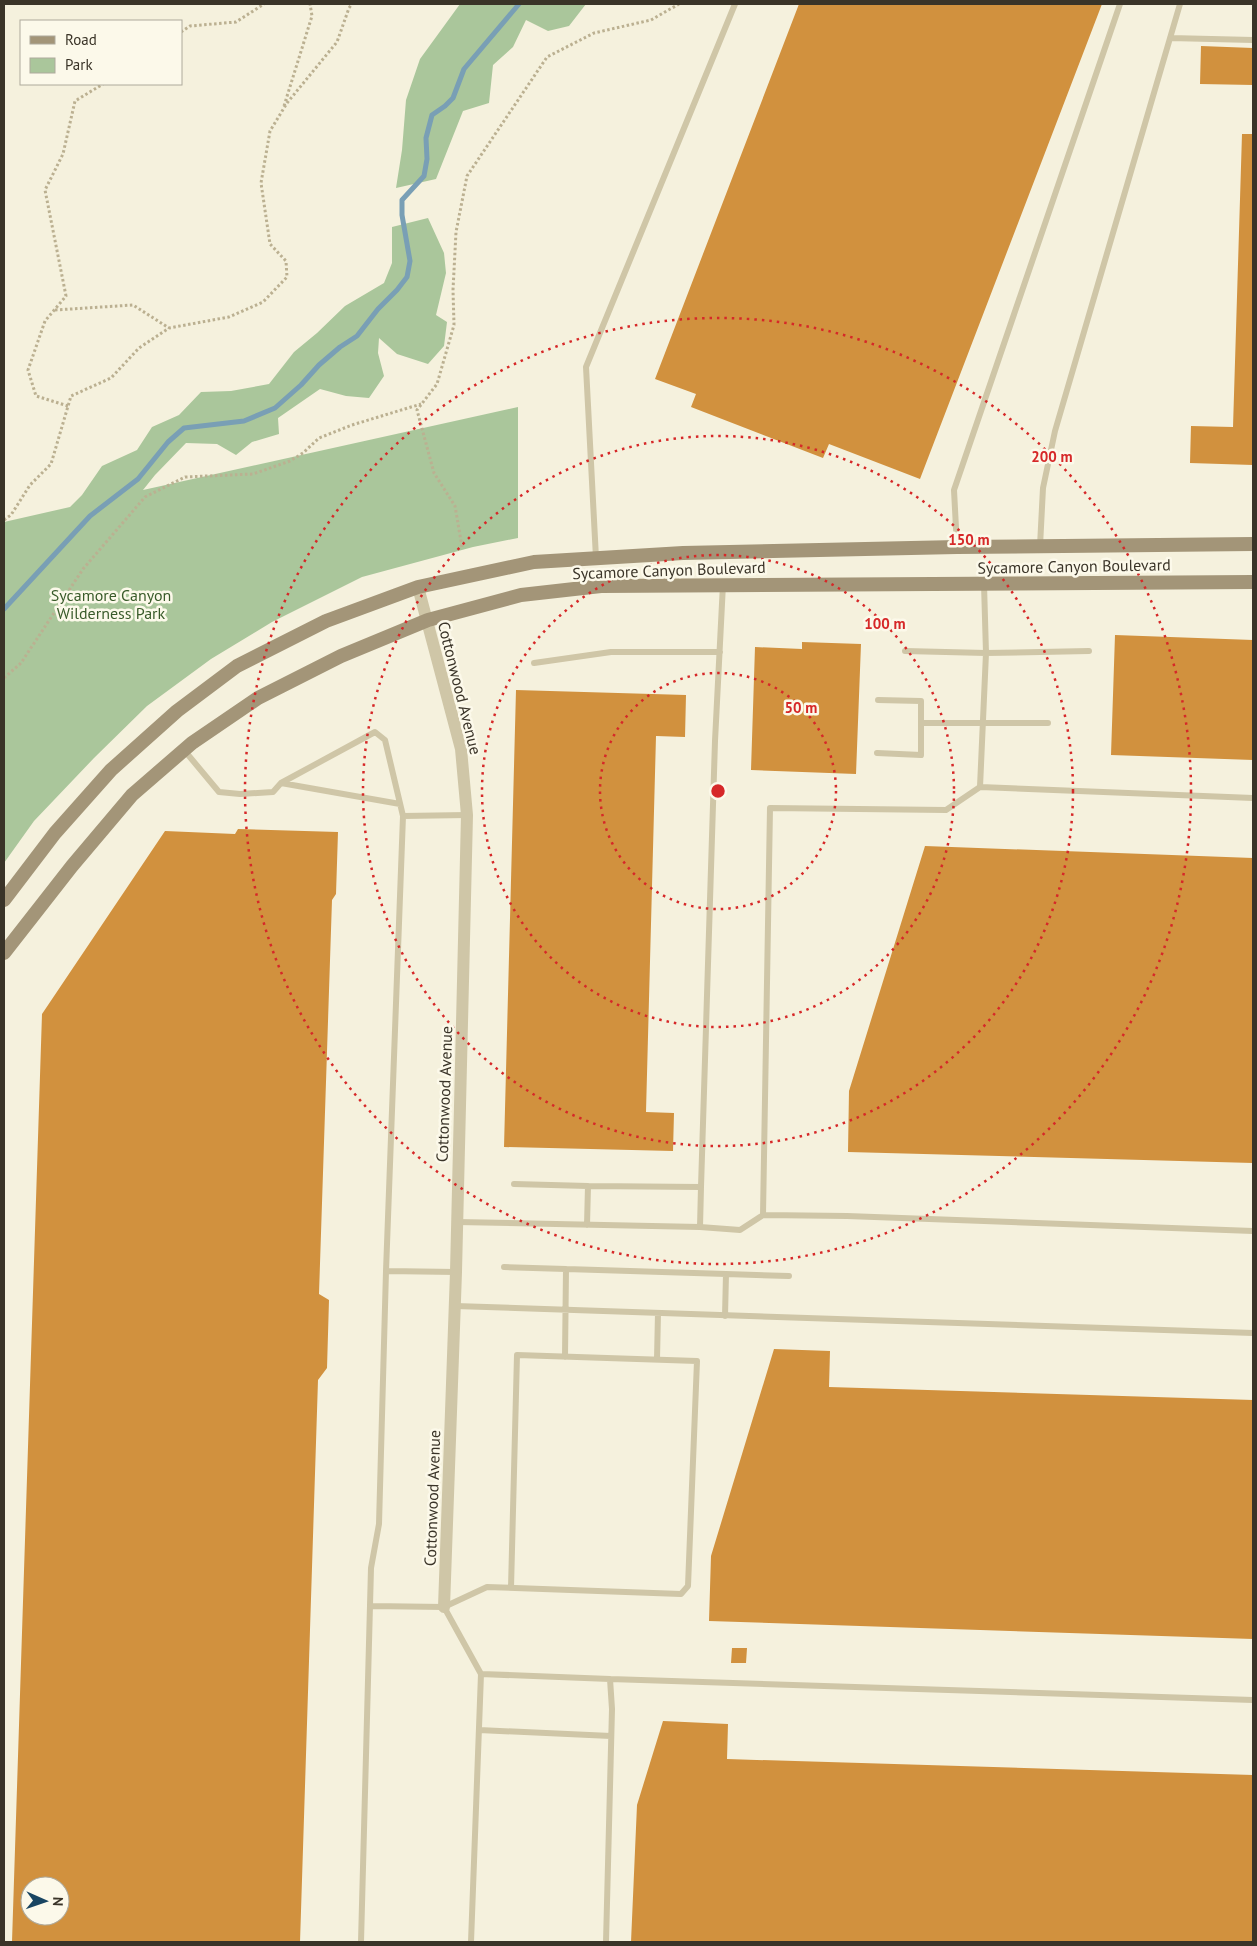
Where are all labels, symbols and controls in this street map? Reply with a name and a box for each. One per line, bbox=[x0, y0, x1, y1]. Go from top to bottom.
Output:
legend bbox=[20, 20, 182, 85]
text: Road bbox=[65, 30, 97, 49]
text: Park bbox=[65, 55, 93, 74]
text: 200 m bbox=[1031, 447, 1073, 466]
text: 150 m bbox=[948, 530, 990, 549]
street label: Sycamore Canyon Boulevard bbox=[977, 554, 1171, 578]
street label: Sycamore Canyon Boulevard bbox=[572, 557, 766, 583]
park label: Sycamore Canyon Wilderness Park bbox=[51, 585, 171, 623]
text: 100 m bbox=[864, 614, 906, 633]
street label: Cottonwood Avenue bbox=[434, 619, 486, 757]
text: 50 m bbox=[785, 698, 817, 717]
centre of rings bbox=[709, 782, 727, 800]
street label: Cottonwood Avenue bbox=[432, 1026, 456, 1162]
street label: Cottonwood Avenue bbox=[420, 1430, 444, 1566]
north arrow bbox=[20, 1876, 70, 1926]
text: N bbox=[49, 1897, 67, 1906]

